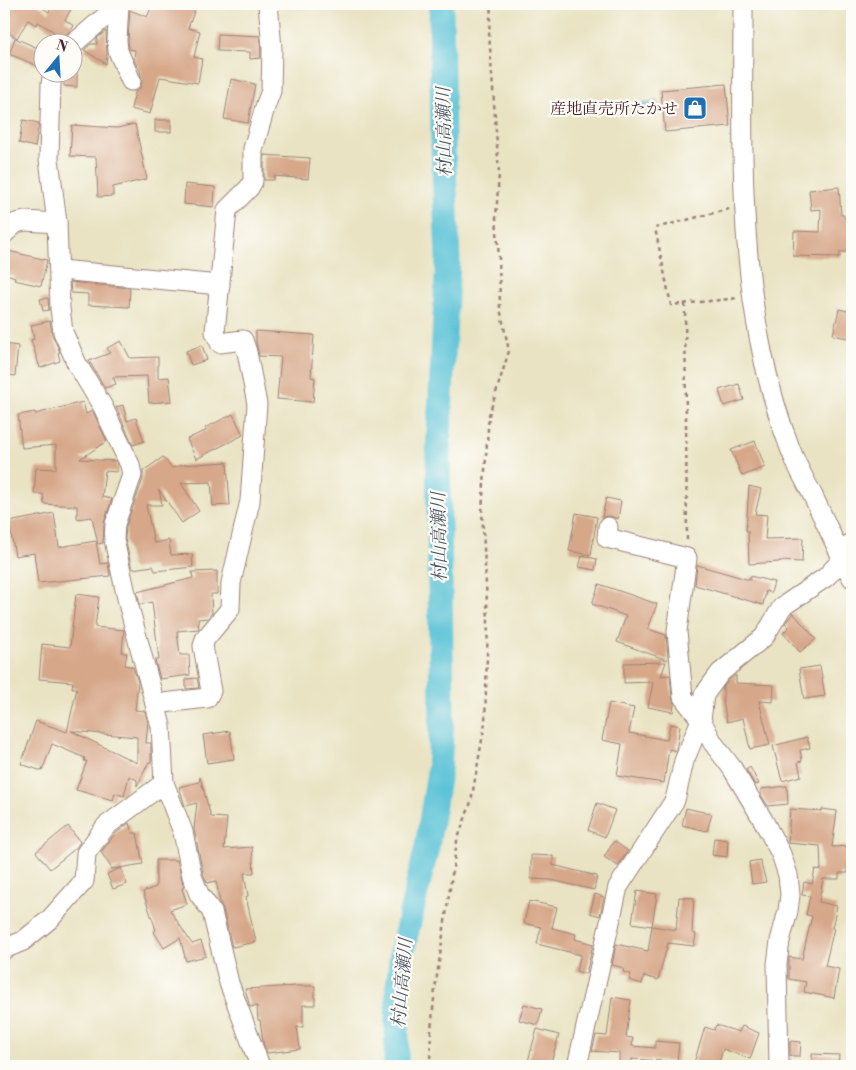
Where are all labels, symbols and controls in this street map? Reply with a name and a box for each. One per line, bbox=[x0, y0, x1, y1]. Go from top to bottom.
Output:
north arrow bbox=[32, 32, 82, 82]
text: N bbox=[54, 36, 70, 57]
water label: 村山高瀬川 bbox=[432, 85, 457, 177]
shop icon: 産地直売所たかせ bbox=[682, 95, 708, 121]
place label: 産地直売所たかせ bbox=[550, 99, 678, 119]
water label: 村山高瀬川 bbox=[427, 490, 452, 582]
water label: 村山高瀬川 bbox=[387, 935, 418, 1029]

